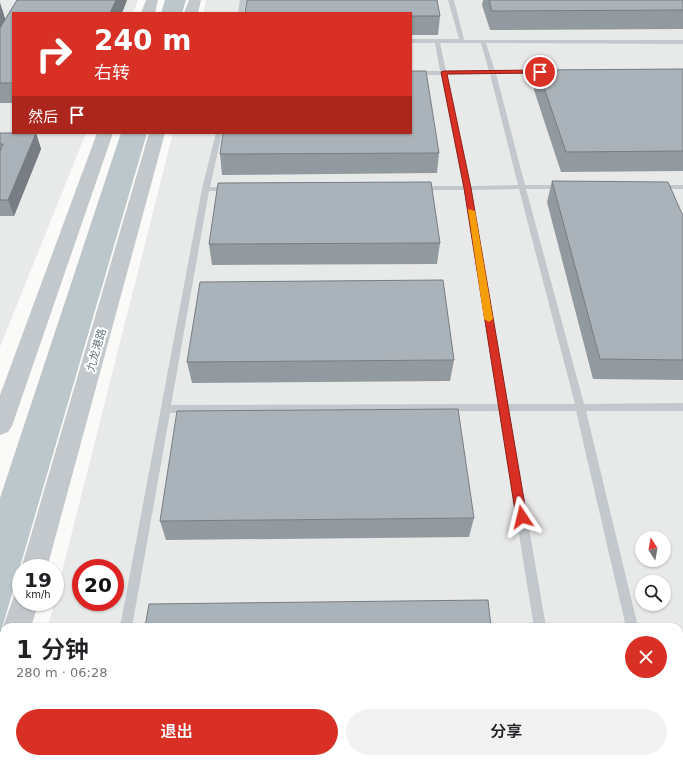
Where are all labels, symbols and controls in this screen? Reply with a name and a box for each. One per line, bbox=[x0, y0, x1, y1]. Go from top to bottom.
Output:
text: 240 m bbox=[94, 24, 191, 57]
icon: right bbox=[28, 28, 80, 80]
pin bbox=[523, 55, 557, 89]
icon: arrive bbox=[529, 61, 551, 83]
text: 右转 bbox=[94, 62, 130, 83]
icon: arrive bbox=[66, 104, 88, 126]
text: 然后 bbox=[28, 108, 58, 126]
street label: 九龙港路 bbox=[84, 327, 109, 373]
position arrow bbox=[501, 496, 543, 538]
north arrow bbox=[635, 531, 671, 567]
map controls bbox=[635, 531, 671, 611]
speed limit sign: 20 bbox=[72, 559, 124, 611]
text: 19 bbox=[24, 568, 52, 592]
button: search bbox=[635, 575, 671, 611]
text: km/h bbox=[25, 589, 51, 600]
text: 1 分钟 bbox=[16, 636, 89, 664]
button: close bbox=[625, 636, 667, 678]
text: 280 m · 06:28 bbox=[16, 665, 107, 680]
button: 退出 bbox=[16, 709, 338, 755]
button: 分享 bbox=[346, 709, 667, 755]

